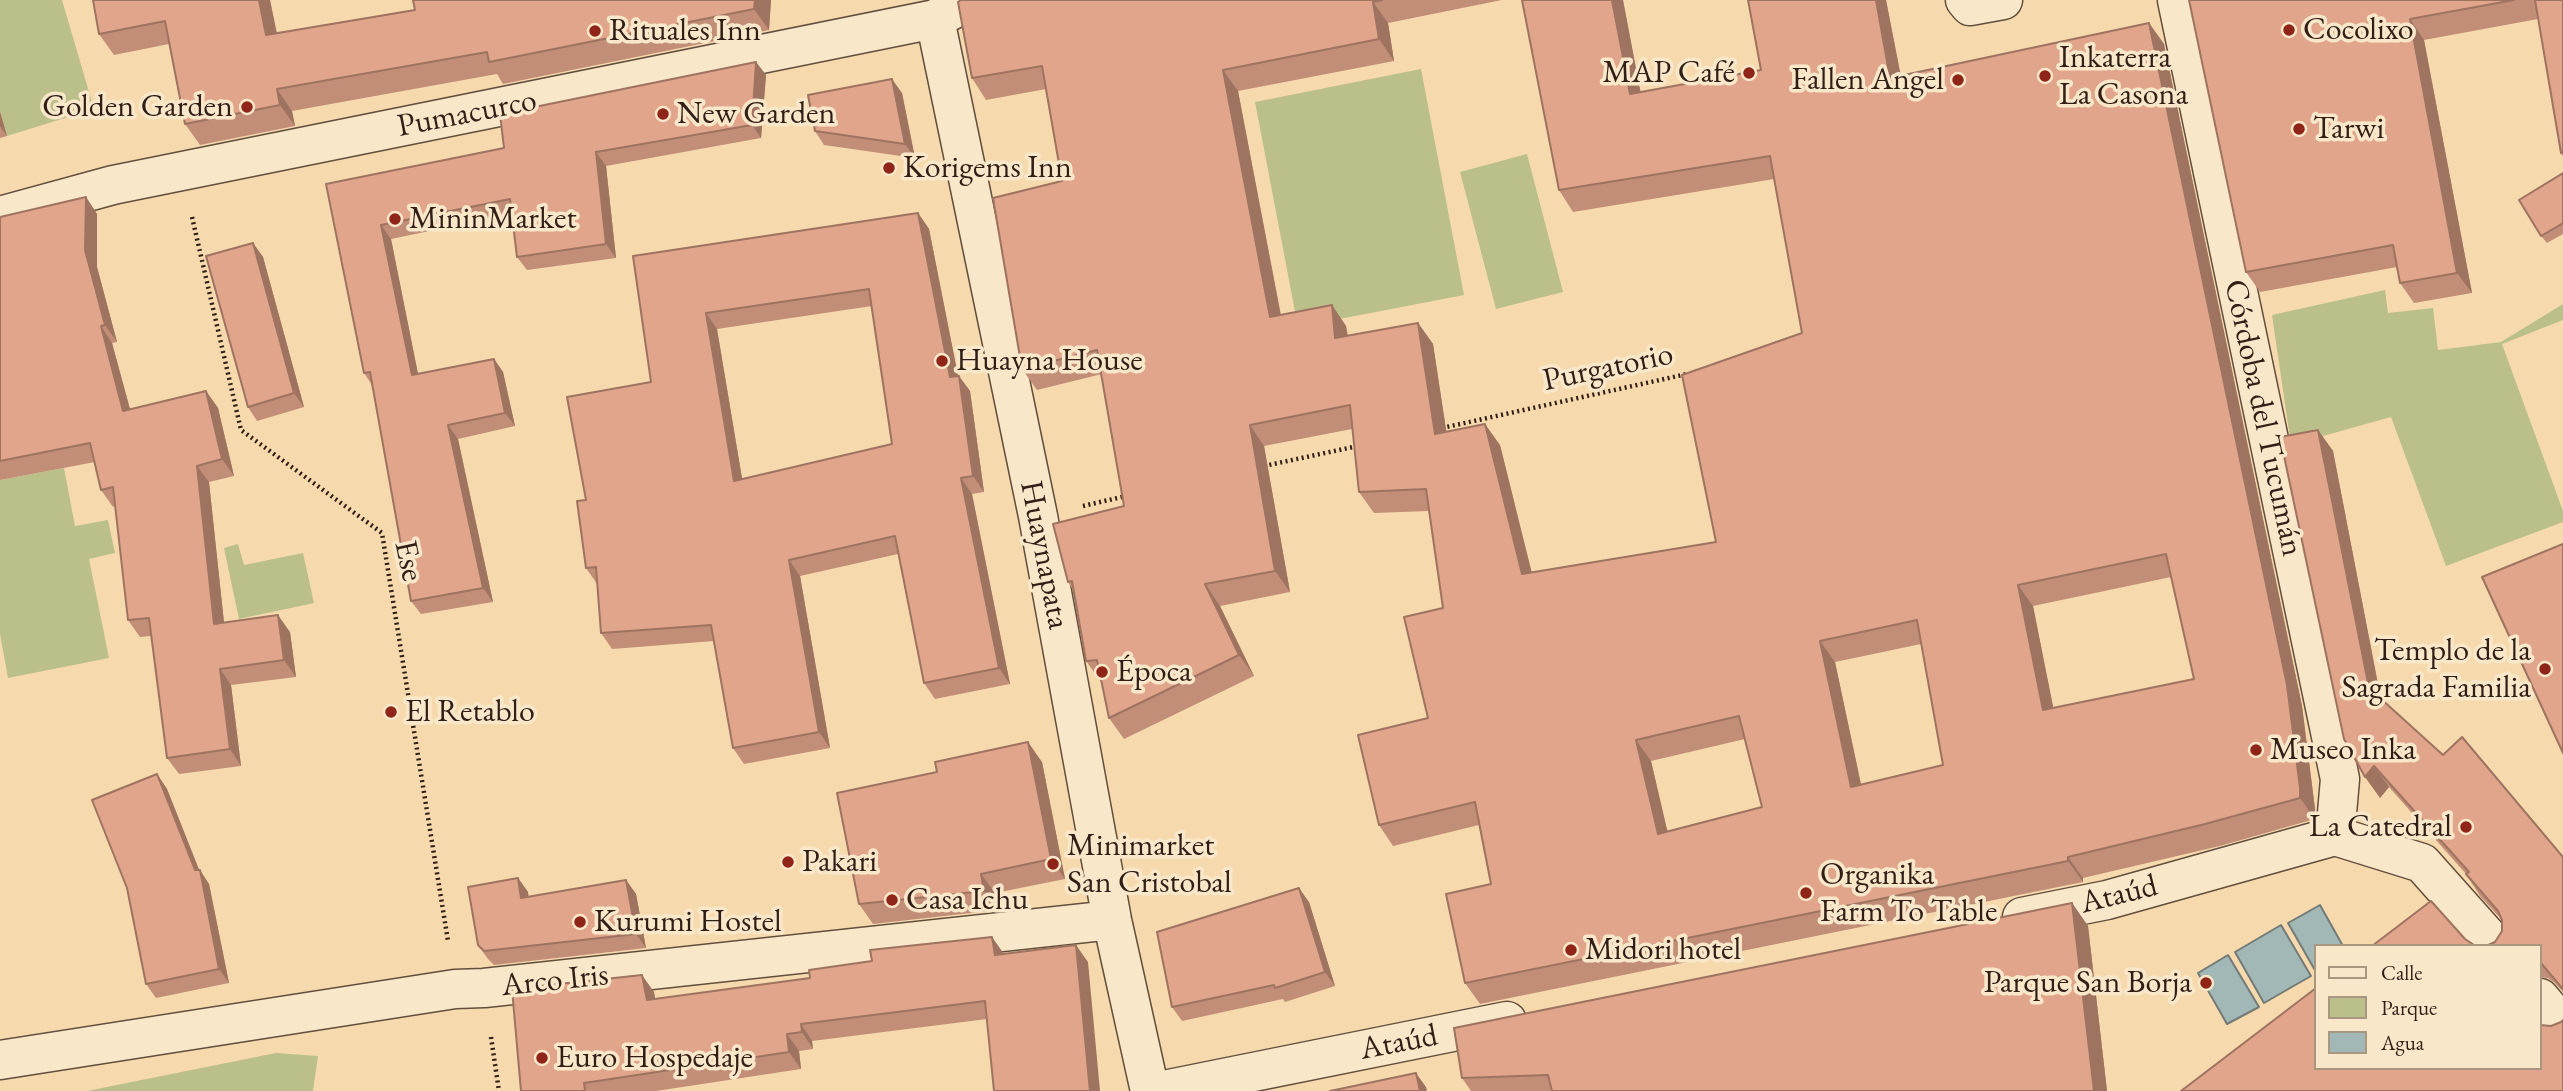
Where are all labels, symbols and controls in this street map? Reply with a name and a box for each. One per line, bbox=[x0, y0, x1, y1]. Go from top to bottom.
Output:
place label: Cocolixo bbox=[2303, 11, 2414, 49]
place label: Rituales Inn bbox=[609, 12, 761, 50]
marker: Cocolixo bbox=[2281, 22, 2297, 38]
marker: Rituales Inn bbox=[587, 23, 603, 39]
place label: Inkaterra La Casona bbox=[2059, 39, 2188, 114]
place label: MAP Café bbox=[1603, 54, 1735, 92]
place label: Fallen Angel bbox=[1792, 61, 1944, 99]
marker: MAP Café bbox=[1741, 65, 1757, 81]
marker: Inkaterra La Casona bbox=[2037, 68, 2053, 84]
marker: Fallen Angel bbox=[1950, 72, 1966, 88]
street label: Pumacurco bbox=[394, 82, 540, 146]
place label: Golden Garden bbox=[42, 88, 233, 126]
place label: New Garden bbox=[677, 95, 835, 133]
marker: Golden Garden bbox=[239, 99, 255, 115]
marker: New Garden bbox=[655, 106, 671, 122]
place label: Tarwi bbox=[2313, 110, 2384, 148]
marker: Tarwi bbox=[2291, 121, 2307, 137]
place label: Korigems Inn bbox=[903, 149, 1072, 187]
marker: Korigems Inn bbox=[881, 160, 897, 176]
place label: MininMarket bbox=[409, 200, 576, 238]
marker: MininMarket bbox=[387, 211, 403, 227]
street label: Córdoba del Tucumán bbox=[2215, 276, 2311, 560]
street label: Purgatorio bbox=[1539, 335, 1677, 401]
place label: Huayna House bbox=[956, 342, 1143, 380]
marker: Huayna House bbox=[934, 353, 950, 369]
street label: Huaynapata bbox=[1011, 477, 1077, 633]
street label: Ese bbox=[385, 537, 431, 585]
place label: Templo de la Sagrada Familia bbox=[2341, 632, 2531, 707]
place label: Época bbox=[1116, 653, 1192, 691]
marker: Templo de la Sagrada Familia bbox=[2537, 661, 2553, 677]
marker: Época bbox=[1094, 664, 1110, 680]
place label: El Retablo bbox=[405, 693, 535, 731]
marker: El Retablo bbox=[383, 704, 399, 720]
place label: Museo Inka bbox=[2270, 731, 2416, 769]
marker: Museo Inka bbox=[2248, 742, 2264, 758]
place label: La Catedral bbox=[2309, 808, 2452, 846]
marker: La Catedral bbox=[2458, 819, 2474, 835]
place label: Minimarket San Cristobal bbox=[1067, 827, 1232, 902]
place label: Pakari bbox=[802, 843, 877, 881]
marker: Pakari bbox=[780, 854, 796, 870]
marker: Minimarket San Cristobal bbox=[1045, 856, 1061, 872]
place label: Organika Farm To Table bbox=[1820, 856, 1998, 931]
street label: Ataúd bbox=[2077, 867, 2161, 923]
place label: Casa Ichu bbox=[906, 881, 1028, 919]
marker: Organika Farm To Table bbox=[1798, 885, 1814, 901]
marker: Casa Ichu bbox=[884, 892, 900, 908]
place label: Kurumi Hostel bbox=[594, 903, 782, 941]
marker: Kurumi Hostel bbox=[572, 914, 588, 930]
place label: Midori hotel bbox=[1585, 931, 1741, 969]
marker: Midori hotel bbox=[1563, 942, 1579, 958]
legend bbox=[2314, 944, 2542, 1070]
street label: Arco Iris bbox=[500, 956, 610, 1006]
text: Calle bbox=[2381, 959, 2423, 986]
place label: Parque San Borja bbox=[1984, 964, 2192, 1002]
marker: Parque San Borja bbox=[2198, 975, 2214, 991]
text: Parque bbox=[2381, 994, 2437, 1021]
street label: Ataúd bbox=[1357, 1017, 1441, 1069]
text: Agua bbox=[2381, 1029, 2424, 1056]
place label: Euro Hospedaje bbox=[556, 1039, 753, 1077]
marker: Euro Hospedaje bbox=[534, 1050, 550, 1066]

